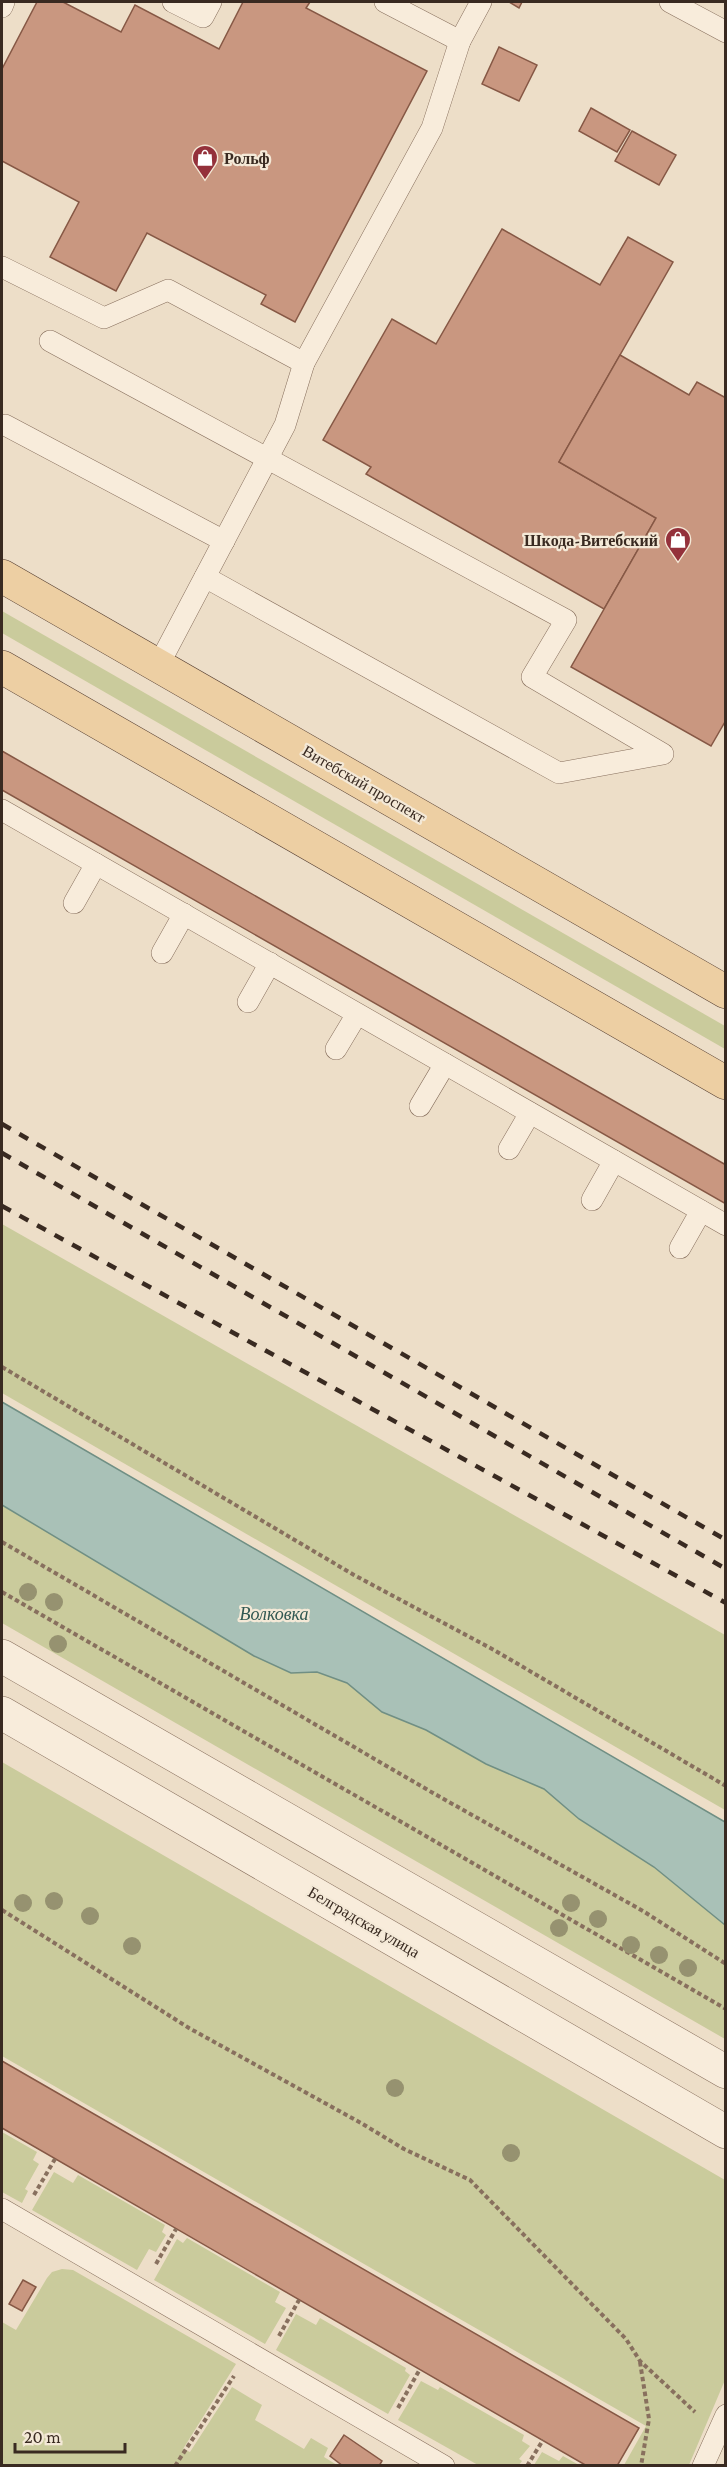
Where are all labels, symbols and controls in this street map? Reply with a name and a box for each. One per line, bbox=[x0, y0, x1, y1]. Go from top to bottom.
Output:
shop icon: Рольф bbox=[190, 143, 220, 181]
place label: Рольф bbox=[224, 150, 270, 168]
shop icon: Шкода-Витебский bbox=[663, 525, 693, 563]
place label: Шкода-Витебский bbox=[524, 532, 658, 549]
street label: Витебский проспект bbox=[299, 742, 428, 827]
water label: Волковка bbox=[240, 1604, 308, 1624]
street label: Белградская улица bbox=[305, 1883, 423, 1962]
scale bar bbox=[15, 2416, 124, 2454]
text: 20 m bbox=[24, 2427, 61, 2447]

